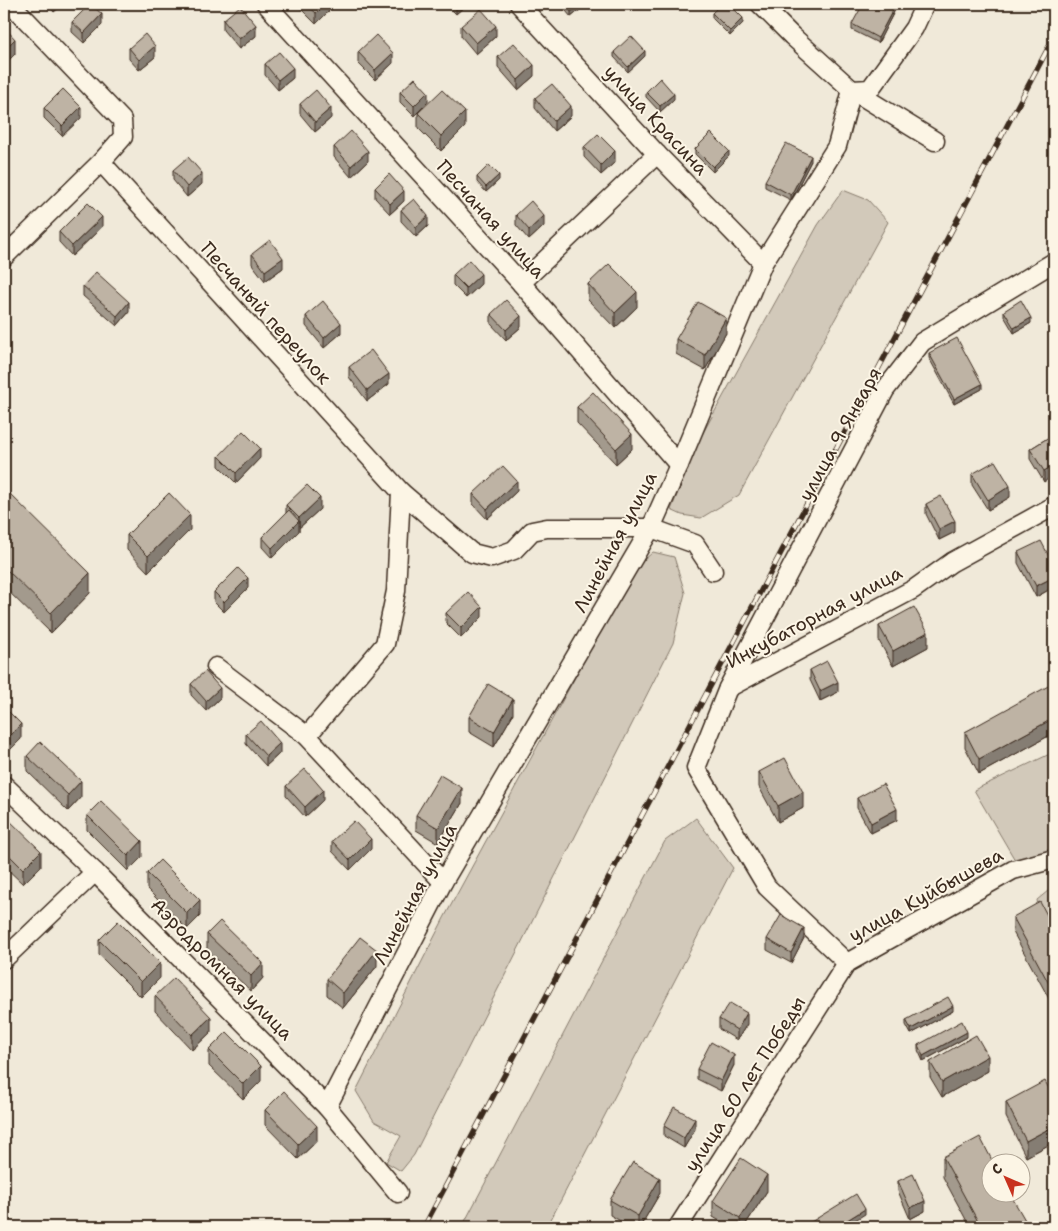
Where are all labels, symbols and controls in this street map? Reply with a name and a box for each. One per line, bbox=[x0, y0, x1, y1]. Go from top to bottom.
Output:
street label: улица Красина bbox=[598, 59, 714, 181]
street label: Песчаная улица bbox=[431, 154, 551, 284]
street label: Песчаный переулок bbox=[195, 236, 337, 390]
street label: улица 9 Января bbox=[793, 363, 887, 505]
street label: Линейная улица bbox=[567, 467, 663, 617]
street label: Инкубаторная улица bbox=[721, 560, 907, 674]
street label: Линейная улица bbox=[367, 819, 463, 969]
street label: улица Куйбышева bbox=[844, 842, 1008, 948]
street label: Аэродромная улица bbox=[146, 893, 299, 1046]
street label: улица 60 лет Победы bbox=[679, 991, 811, 1177]
north arrow bbox=[980, 1154, 1030, 1204]
text: С bbox=[987, 1159, 1006, 1178]

